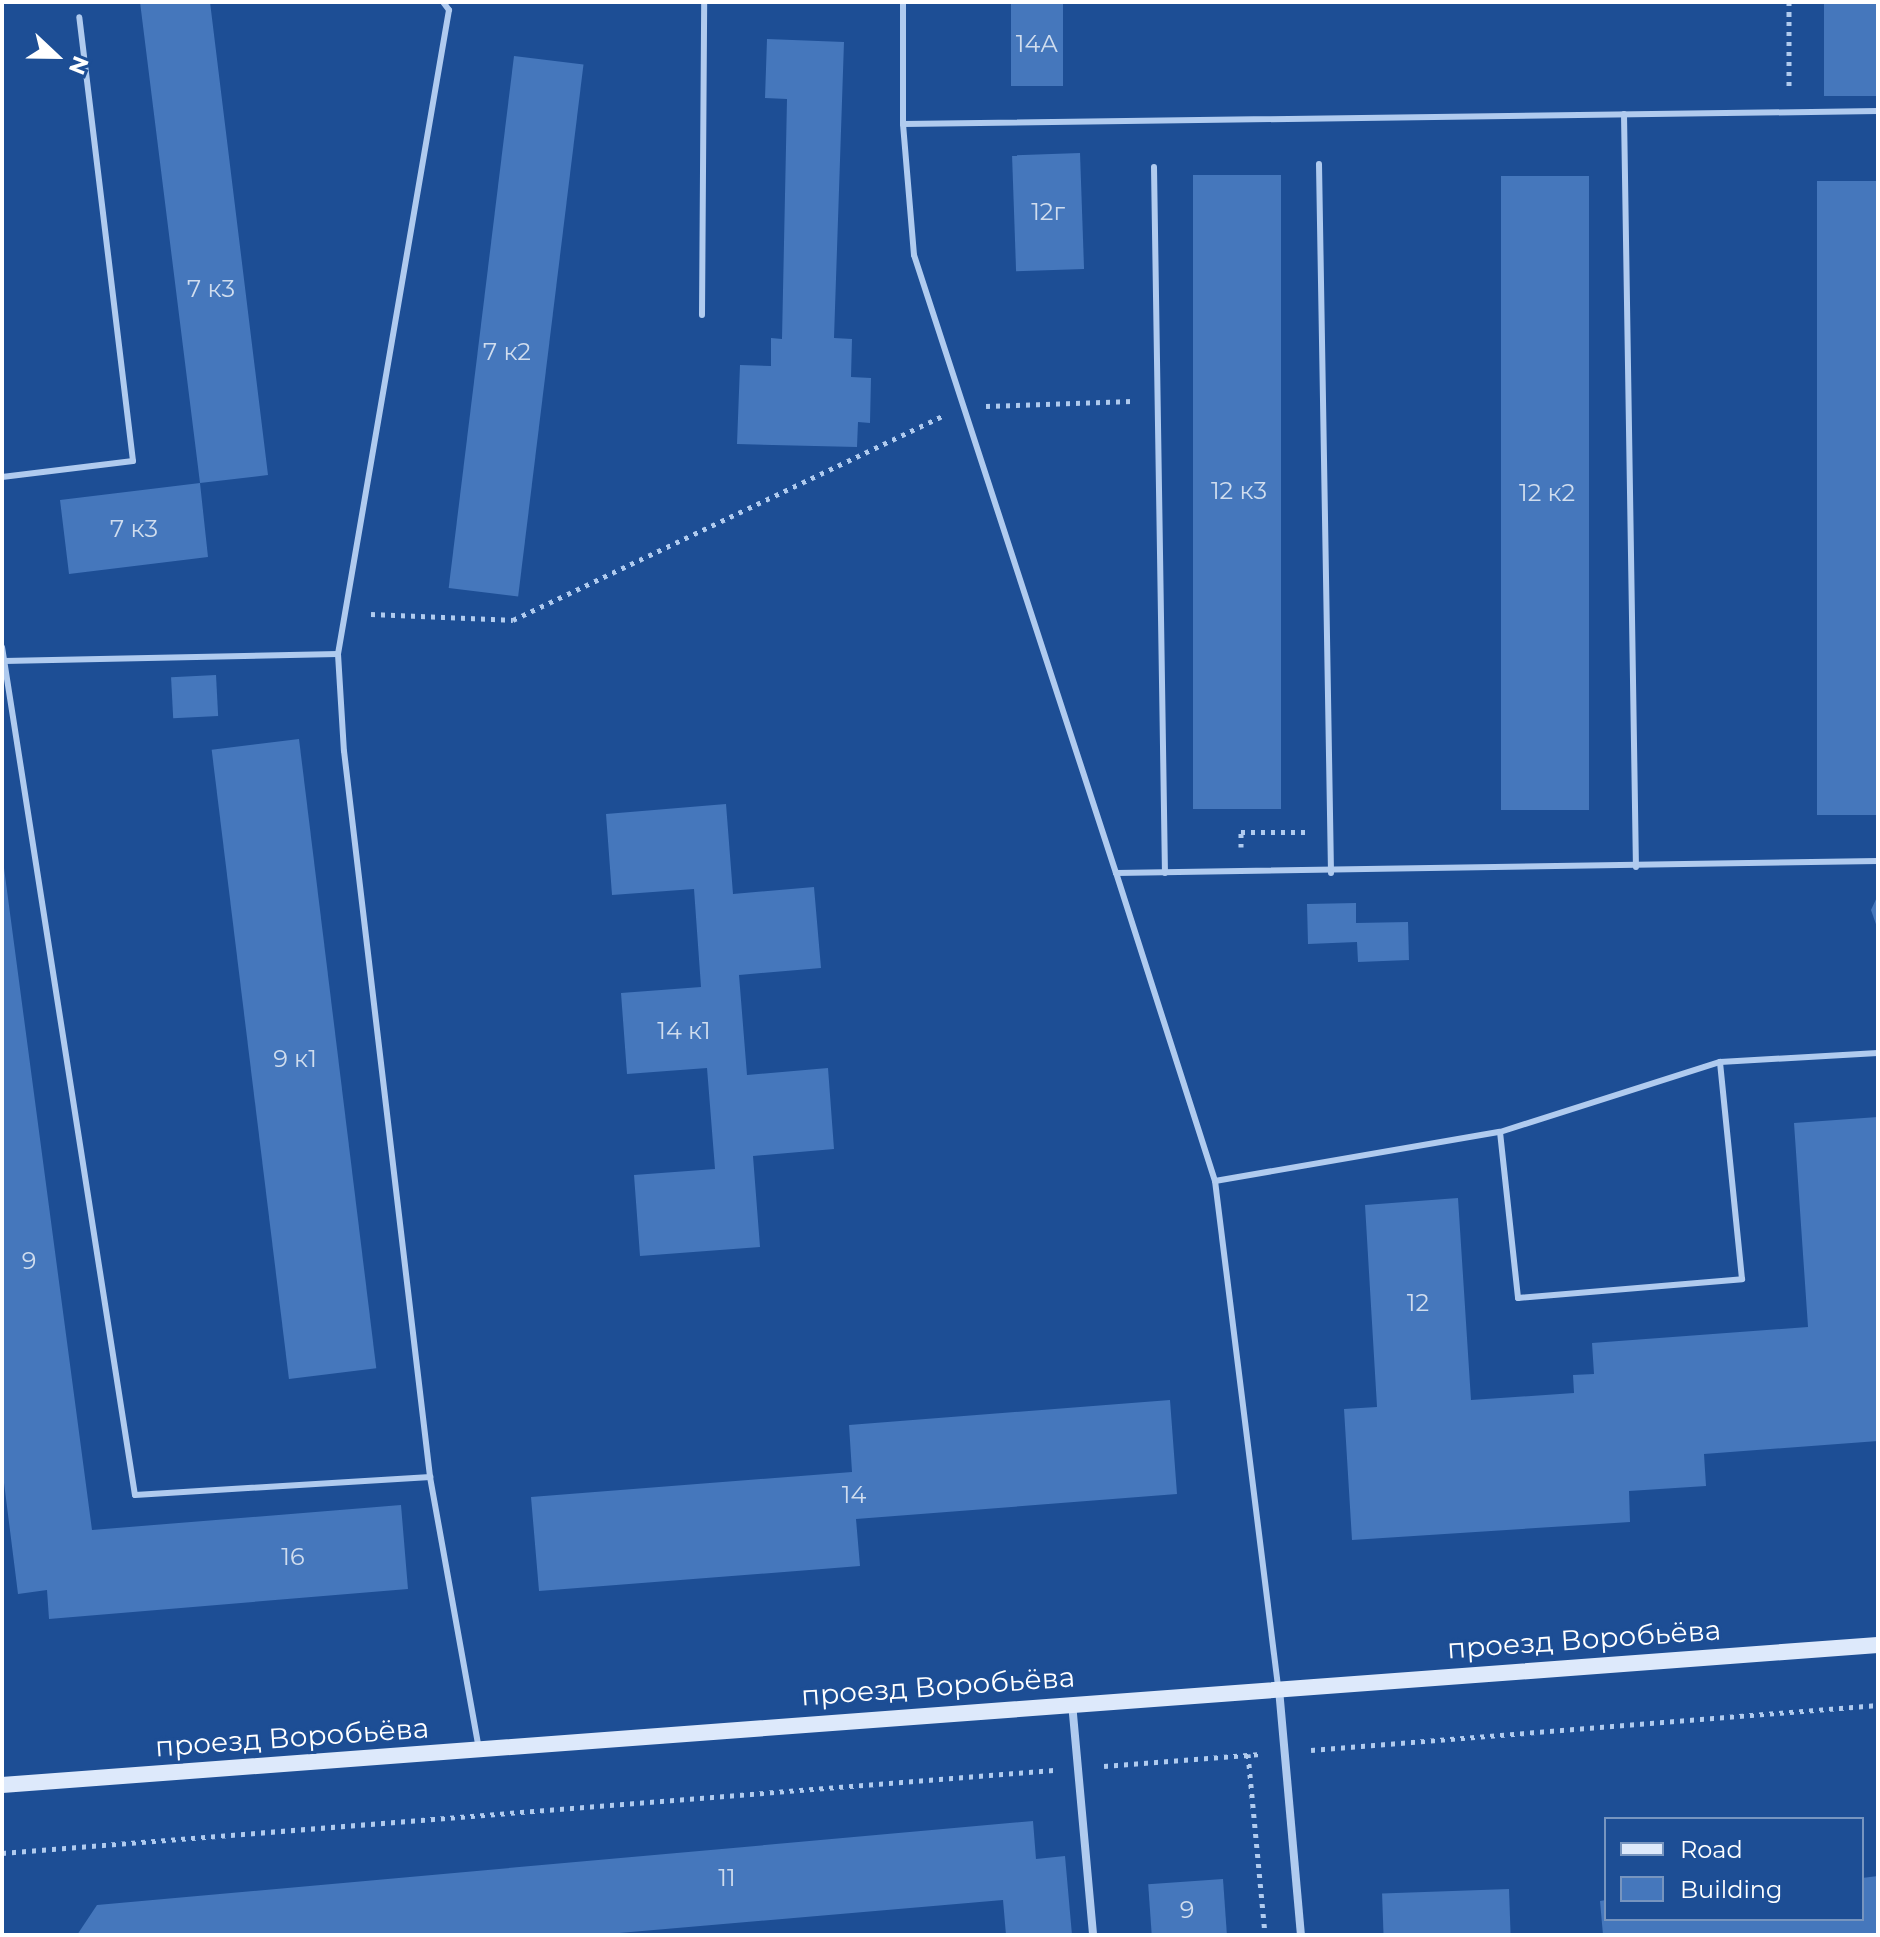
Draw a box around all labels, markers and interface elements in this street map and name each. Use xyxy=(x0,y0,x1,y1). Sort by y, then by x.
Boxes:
north arrow xyxy=(16,16,96,96)
house number: 14А xyxy=(1016,30,1058,58)
text: N xyxy=(63,52,95,78)
house number: 12г xyxy=(1031,198,1065,226)
house number: 7 к3 xyxy=(187,275,235,303)
house number: 7 к2 xyxy=(483,338,531,366)
house number: 12 к3 xyxy=(1211,477,1267,505)
house number: 12 к2 xyxy=(1519,479,1575,507)
house number: 7 к3 xyxy=(110,515,158,543)
house number: 14 к1 xyxy=(657,1017,711,1045)
house number: 9 к1 xyxy=(273,1045,317,1073)
house number: 9 xyxy=(22,1247,36,1275)
house number: 12 xyxy=(1407,1289,1429,1317)
house number: 14 xyxy=(842,1481,866,1509)
house number: 16 xyxy=(281,1543,305,1571)
street label: проезд Воробьёва xyxy=(1446,1613,1722,1665)
street label: проезд Воробьёва xyxy=(800,1660,1076,1712)
street label: проезд Воробьёва xyxy=(154,1711,430,1763)
legend xyxy=(1604,1817,1864,1921)
text: Road xyxy=(1680,1835,1743,1864)
house number: 11 xyxy=(718,1864,736,1892)
text: Building xyxy=(1680,1875,1783,1904)
house number: 9 xyxy=(1180,1896,1194,1924)

